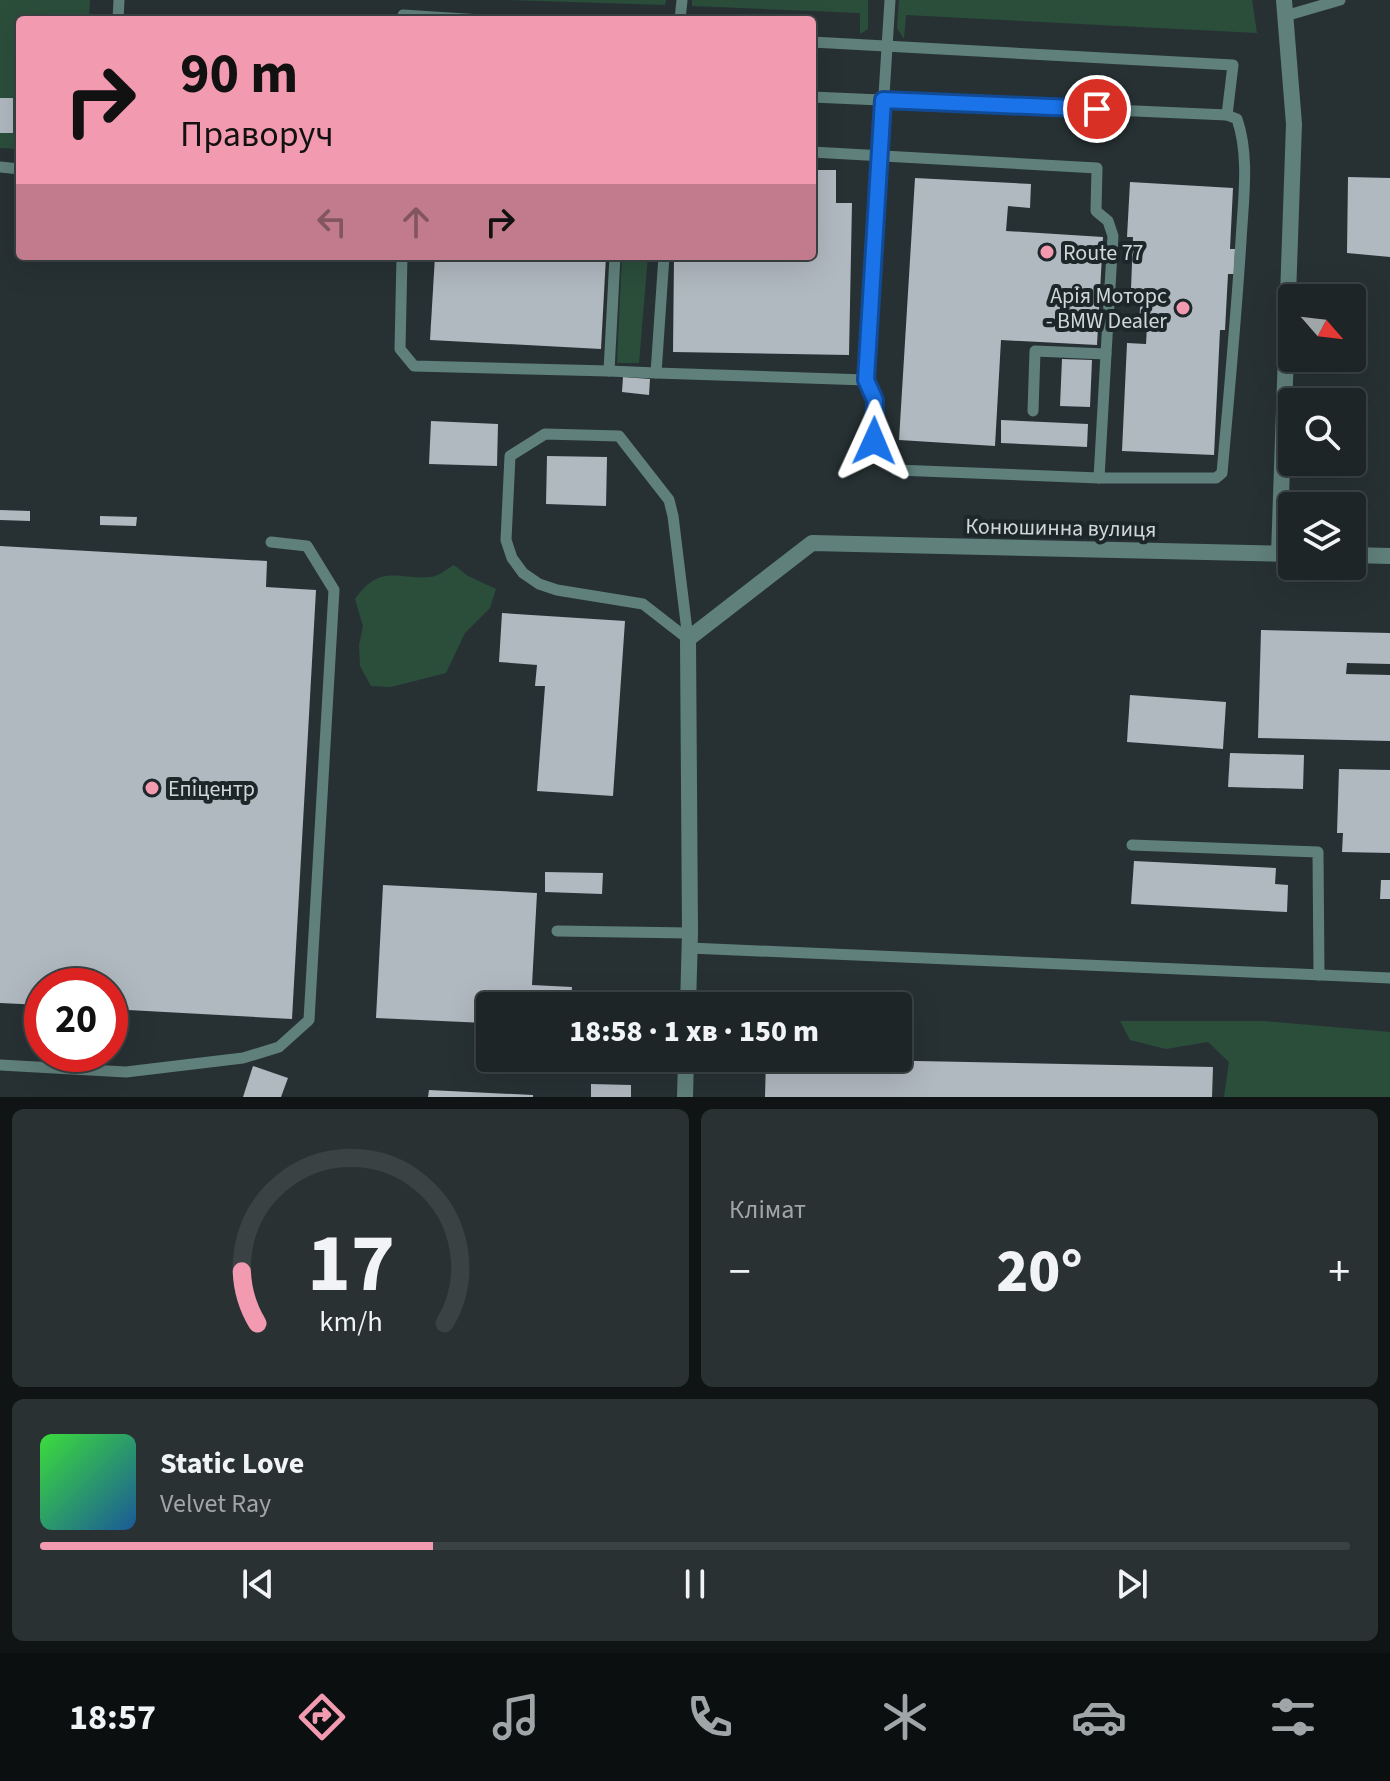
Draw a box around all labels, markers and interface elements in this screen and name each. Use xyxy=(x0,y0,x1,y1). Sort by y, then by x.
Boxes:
text: 90 m xyxy=(180,35,298,114)
icon: right xyxy=(48,48,152,152)
pin xyxy=(1063,75,1131,143)
icon: arrive xyxy=(1075,87,1119,131)
text: Праворуч xyxy=(180,109,334,160)
icon: left xyxy=(310,200,354,244)
icon: ahead xyxy=(394,200,438,244)
icon: right xyxy=(478,200,522,244)
place label: Route 77 xyxy=(1063,237,1144,269)
marker: Route 77 xyxy=(1038,243,1056,261)
place label: Арія Моторс - BMW Dealer xyxy=(1046,280,1167,337)
north arrow xyxy=(1278,284,1366,372)
map controls xyxy=(1278,284,1366,580)
marker: Арія Моторс - BMW Dealer xyxy=(1174,299,1192,317)
button: search xyxy=(1278,388,1366,476)
position arrow xyxy=(832,399,916,483)
button: layers xyxy=(1278,492,1366,580)
street label: Конюшинна вулиця xyxy=(965,510,1157,546)
place label: Епіцентр xyxy=(168,773,255,805)
marker: Епіцентр xyxy=(143,779,161,797)
speed limit sign: 20 xyxy=(24,968,128,1072)
text: 18:58 · 1 хв · 150 m xyxy=(569,1010,819,1053)
text: Клімат xyxy=(729,1191,806,1228)
text: 17 xyxy=(307,1205,394,1323)
text: 20° xyxy=(996,1230,1083,1315)
text: − xyxy=(729,1241,751,1304)
text: + xyxy=(1328,1241,1350,1304)
text: km/h xyxy=(319,1302,382,1342)
text: Static Love xyxy=(160,1442,304,1485)
text: Velvet Ray xyxy=(160,1485,271,1522)
icon: previous xyxy=(236,1562,280,1606)
icon: pause xyxy=(673,1562,717,1606)
icon: next xyxy=(1110,1562,1154,1606)
icon: directions xyxy=(294,1689,350,1745)
icon: music xyxy=(488,1689,544,1745)
icon: phone xyxy=(682,1689,738,1745)
icon: climate xyxy=(877,1689,933,1745)
icon: car xyxy=(1071,1689,1127,1745)
icon: filters xyxy=(1265,1689,1321,1745)
text: 18:57 xyxy=(69,1692,156,1743)

